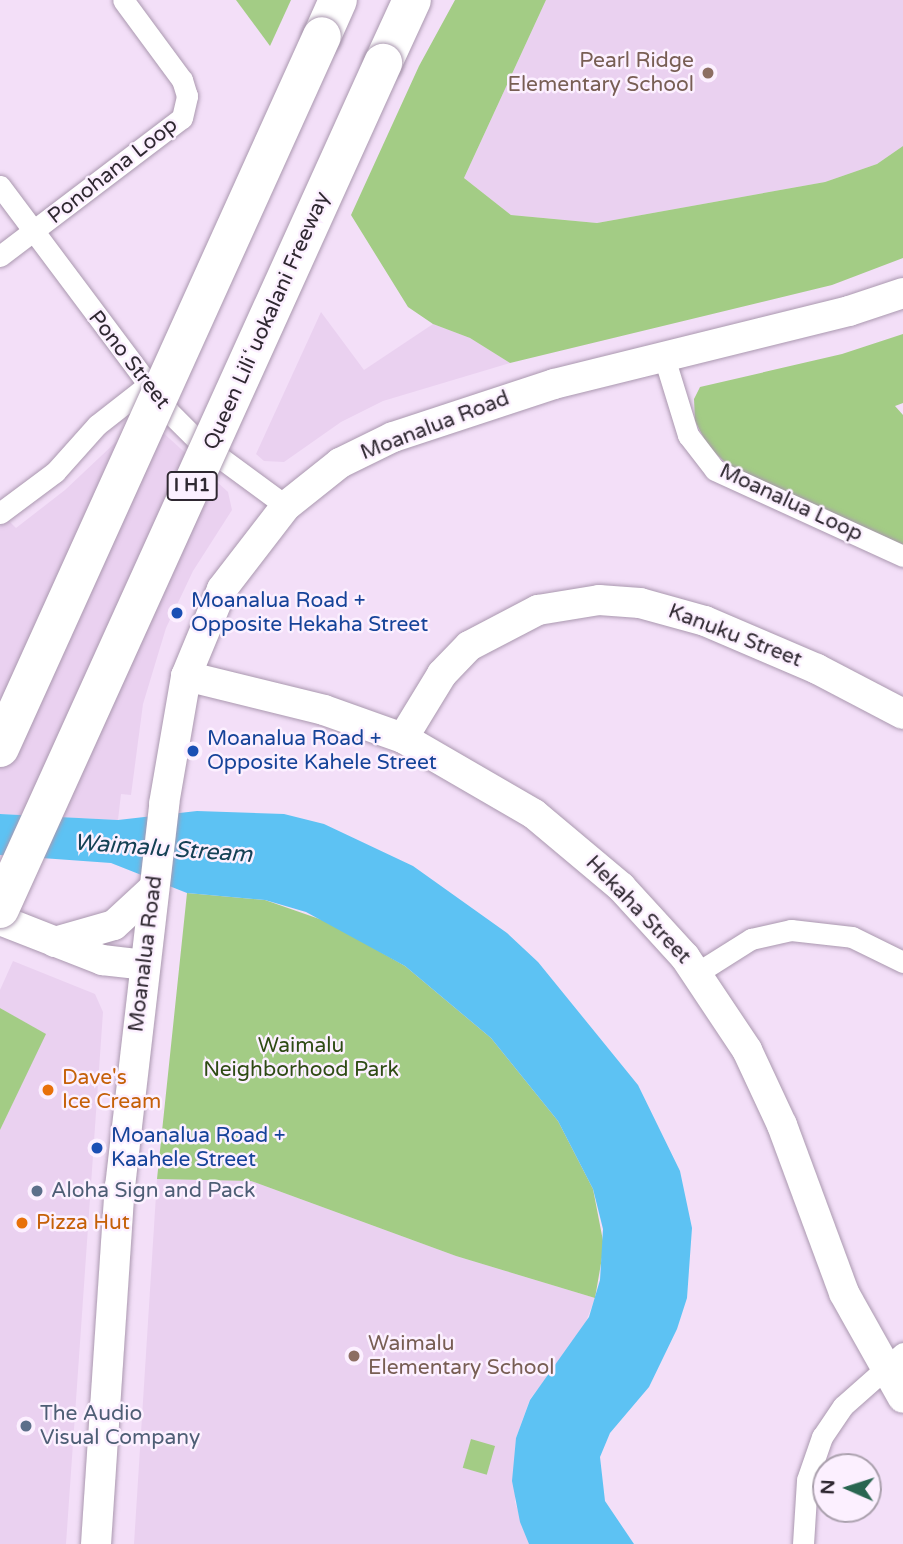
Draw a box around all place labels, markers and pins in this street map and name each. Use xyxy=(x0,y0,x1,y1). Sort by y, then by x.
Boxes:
place label: Pearl Ridge Elementary School xyxy=(507,48,694,98)
marker: Pearl Ridge Elementary School xyxy=(700,65,716,81)
place label: Moanalua Road + Opposite Hekaha Street xyxy=(191,588,428,638)
marker: Moanalua Road + Opposite Hekaha Street xyxy=(169,605,185,621)
place label: Moanalua Road + Opposite Kahele Street xyxy=(207,726,437,776)
marker: Moanalua Road + Opposite Kahele Street xyxy=(185,743,201,759)
place label: Dave's Ice Cream xyxy=(62,1065,161,1115)
marker: Dave's Ice Cream xyxy=(40,1082,56,1098)
place label: Moanalua Road + Kaahele Street xyxy=(111,1123,285,1173)
marker: Moanalua Road + Kaahele Street xyxy=(89,1140,105,1156)
place label: Aloha Sign and Pack xyxy=(51,1178,255,1204)
marker: Aloha Sign and Pack xyxy=(29,1183,45,1199)
place label: Pizza Hut xyxy=(36,1210,130,1236)
marker: Pizza Hut xyxy=(14,1215,30,1231)
place label: Waimalu Elementary School xyxy=(368,1331,555,1381)
marker: Waimalu Elementary School xyxy=(346,1348,362,1364)
place label: The Audio Visual Company xyxy=(40,1401,200,1451)
marker: The Audio Visual Company xyxy=(18,1418,34,1434)

